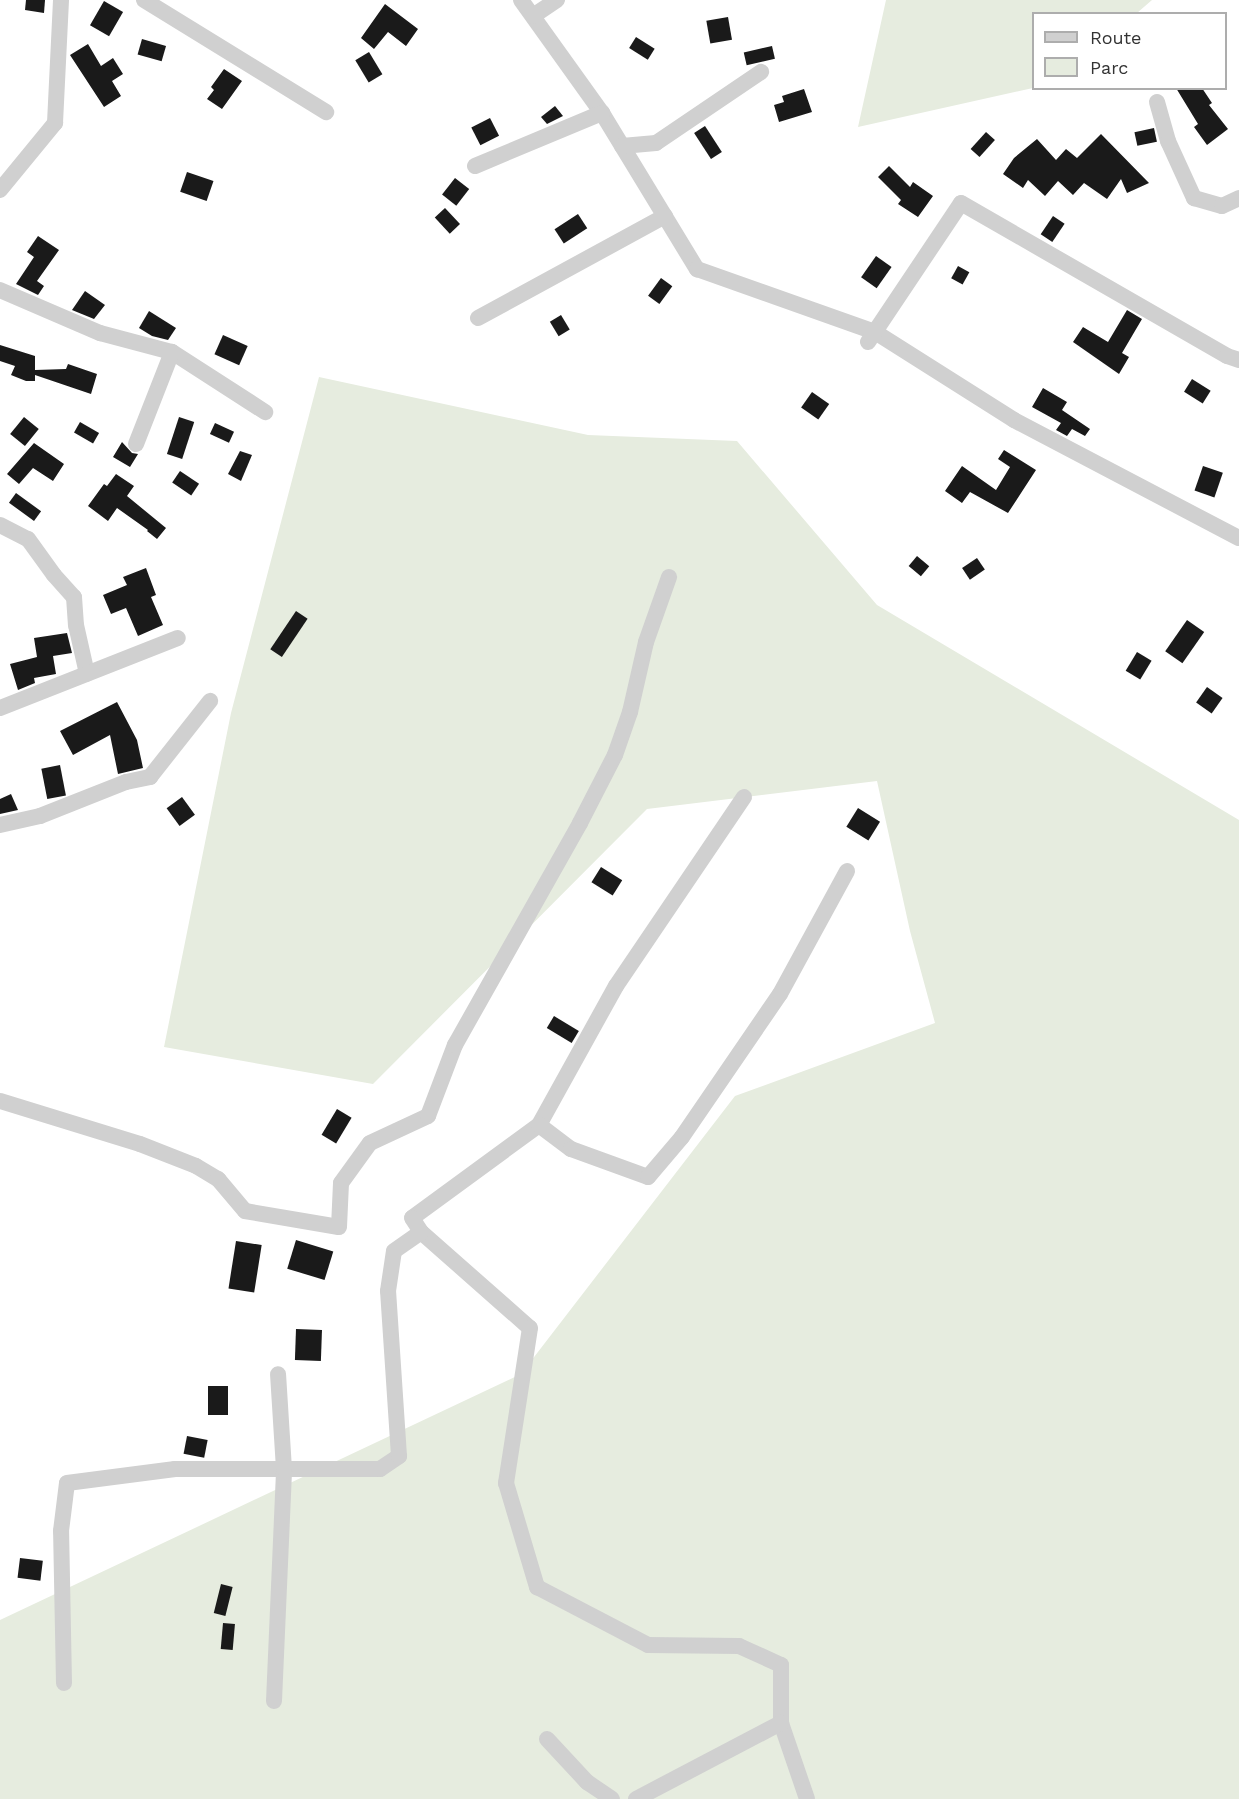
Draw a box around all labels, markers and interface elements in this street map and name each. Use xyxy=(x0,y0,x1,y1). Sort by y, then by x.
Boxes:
legend xyxy=(1032,12,1227,90)
text: Route xyxy=(1090,27,1142,48)
text: Parc xyxy=(1090,57,1128,78)

